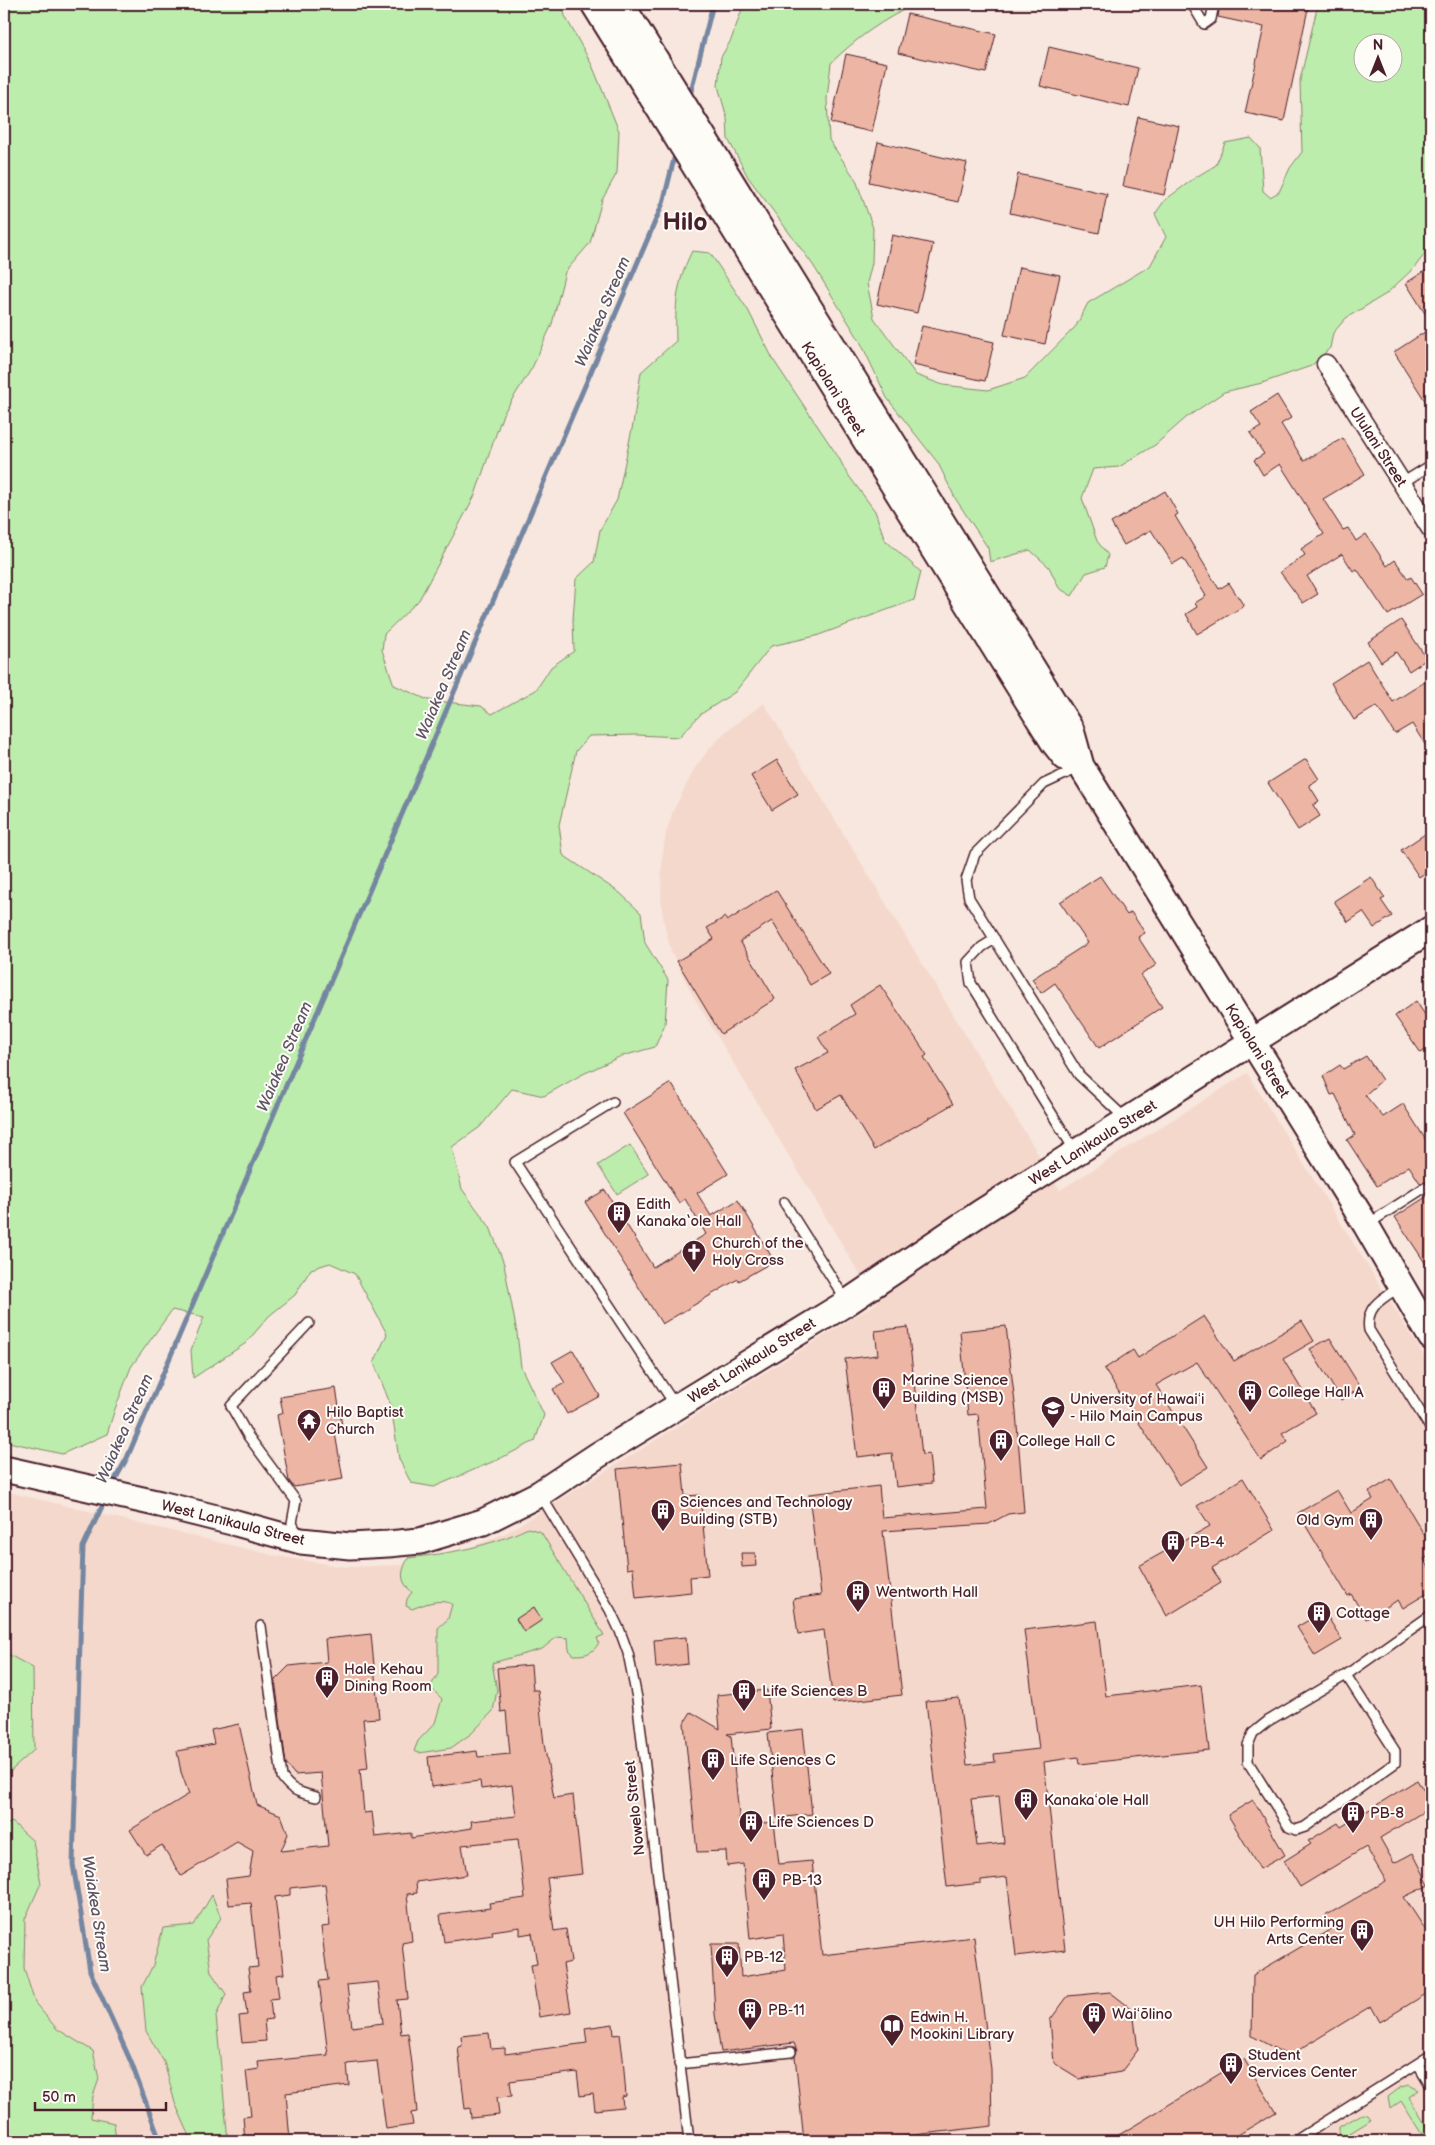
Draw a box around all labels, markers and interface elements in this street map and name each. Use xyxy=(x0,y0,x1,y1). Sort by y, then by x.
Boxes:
north arrow xyxy=(1352,32,1402,82)
text: N xyxy=(1373,37,1383,54)
district label: Hilo xyxy=(662,207,708,238)
water label: Waiakea Stream xyxy=(571,254,635,370)
street label: Kapiolani Street xyxy=(796,338,870,440)
street label: Ululani Street xyxy=(1345,404,1411,491)
water label: Waiakea Stream xyxy=(412,627,476,743)
water label: Waiakea Stream xyxy=(253,999,317,1115)
street label: Kapiolani Street xyxy=(1220,1000,1294,1102)
street label: West Lanikaula Street xyxy=(1026,1096,1161,1190)
place label: Edith Kanaka‘ole Hall xyxy=(636,1195,741,1231)
building icon: Edith Kanaka‘ole Hall xyxy=(606,1200,632,1234)
place label: Church of the Holy Cross xyxy=(712,1234,804,1270)
church icon: Church of the Holy Cross xyxy=(681,1239,707,1273)
street label: West Lanikaula Street xyxy=(685,1314,820,1408)
water label: Waiakea Stream xyxy=(92,1371,158,1487)
place label: Marine Science Building (MSB) xyxy=(902,1371,1008,1407)
building icon: Marine Science Building (MSB) xyxy=(871,1376,897,1410)
building icon: College Hall A xyxy=(1237,1379,1263,1413)
place label: College Hall A xyxy=(1268,1383,1364,1402)
place label: University of Hawaiʻi - Hilo Main Campus xyxy=(1070,1390,1205,1426)
school or university icon: University of Hawaiʻi - Hilo Main Campus xyxy=(1040,1395,1066,1429)
place label: Hilo Baptist Church xyxy=(326,1403,404,1439)
temple icon: Hilo Baptist Church xyxy=(296,1408,322,1442)
building icon: College Hall C xyxy=(988,1428,1014,1462)
place label: College Hall C xyxy=(1018,1432,1115,1451)
place label: Sciences and Technology Building (STB) xyxy=(680,1493,852,1529)
street label: West Lanikaula Street xyxy=(159,1496,307,1550)
building icon: Sciences and Technology Building (STB) xyxy=(650,1498,676,1532)
building icon: Old Gym xyxy=(1358,1507,1384,1541)
place label: Old Gym xyxy=(1296,1511,1354,1530)
building icon: PB-4 xyxy=(1160,1529,1186,1563)
place label: PB-4 xyxy=(1190,1533,1224,1552)
building icon: Wentworth Hall xyxy=(845,1579,871,1613)
place label: Wentworth Hall xyxy=(876,1583,978,1602)
building icon: Cottage xyxy=(1306,1600,1332,1634)
place label: Cottage xyxy=(1336,1604,1390,1623)
place label: Hale Kehau Dining Room xyxy=(344,1660,432,1696)
building icon: Hale Kehau Dining Room xyxy=(314,1665,340,1699)
building icon: Life Sciences B xyxy=(731,1678,757,1712)
place label: Life Sciences B xyxy=(762,1682,867,1701)
building icon: Life Sciences C xyxy=(700,1747,726,1781)
place label: Life Sciences C xyxy=(730,1751,836,1770)
street label: Nowelo Street xyxy=(621,1759,649,1856)
building icon: Kanakaʻole Hall xyxy=(1013,1787,1039,1821)
place label: Kanakaʻole Hall xyxy=(1044,1791,1149,1810)
building icon: PB-8 xyxy=(1340,1800,1366,1834)
place label: PB-8 xyxy=(1370,1804,1404,1823)
building icon: Life Sciences D xyxy=(738,1809,764,1843)
place label: Life Sciences D xyxy=(768,1813,874,1832)
water label: Waiakea Stream xyxy=(77,1854,115,1974)
building icon: PB-13 xyxy=(751,1867,777,1901)
place label: PB-13 xyxy=(782,1871,822,1890)
place label: UH Hilo Performing Arts Center xyxy=(1214,1913,1345,1949)
building icon: UH Hilo Performing Arts Center xyxy=(1349,1918,1375,1952)
building icon: PB-12 xyxy=(714,1944,740,1978)
place label: PB-12 xyxy=(744,1948,784,1967)
building icon: PB-11 xyxy=(737,1997,763,2031)
place label: PB-11 xyxy=(768,2001,805,2020)
building icon: Waiʻōlino xyxy=(1081,2001,1107,2035)
place label: Waiʻōlino xyxy=(1112,2005,1173,2024)
place label: Edwin H. Mookini Library xyxy=(910,2008,1014,2044)
library icon: Edwin H. Mookini Library xyxy=(879,2013,905,2047)
place label: Student Services Center xyxy=(1248,2046,1358,2082)
building icon: Student Services Center xyxy=(1218,2051,1244,2085)
scale bar xyxy=(35,2080,166,2112)
text: 50 m xyxy=(42,2088,76,2107)

